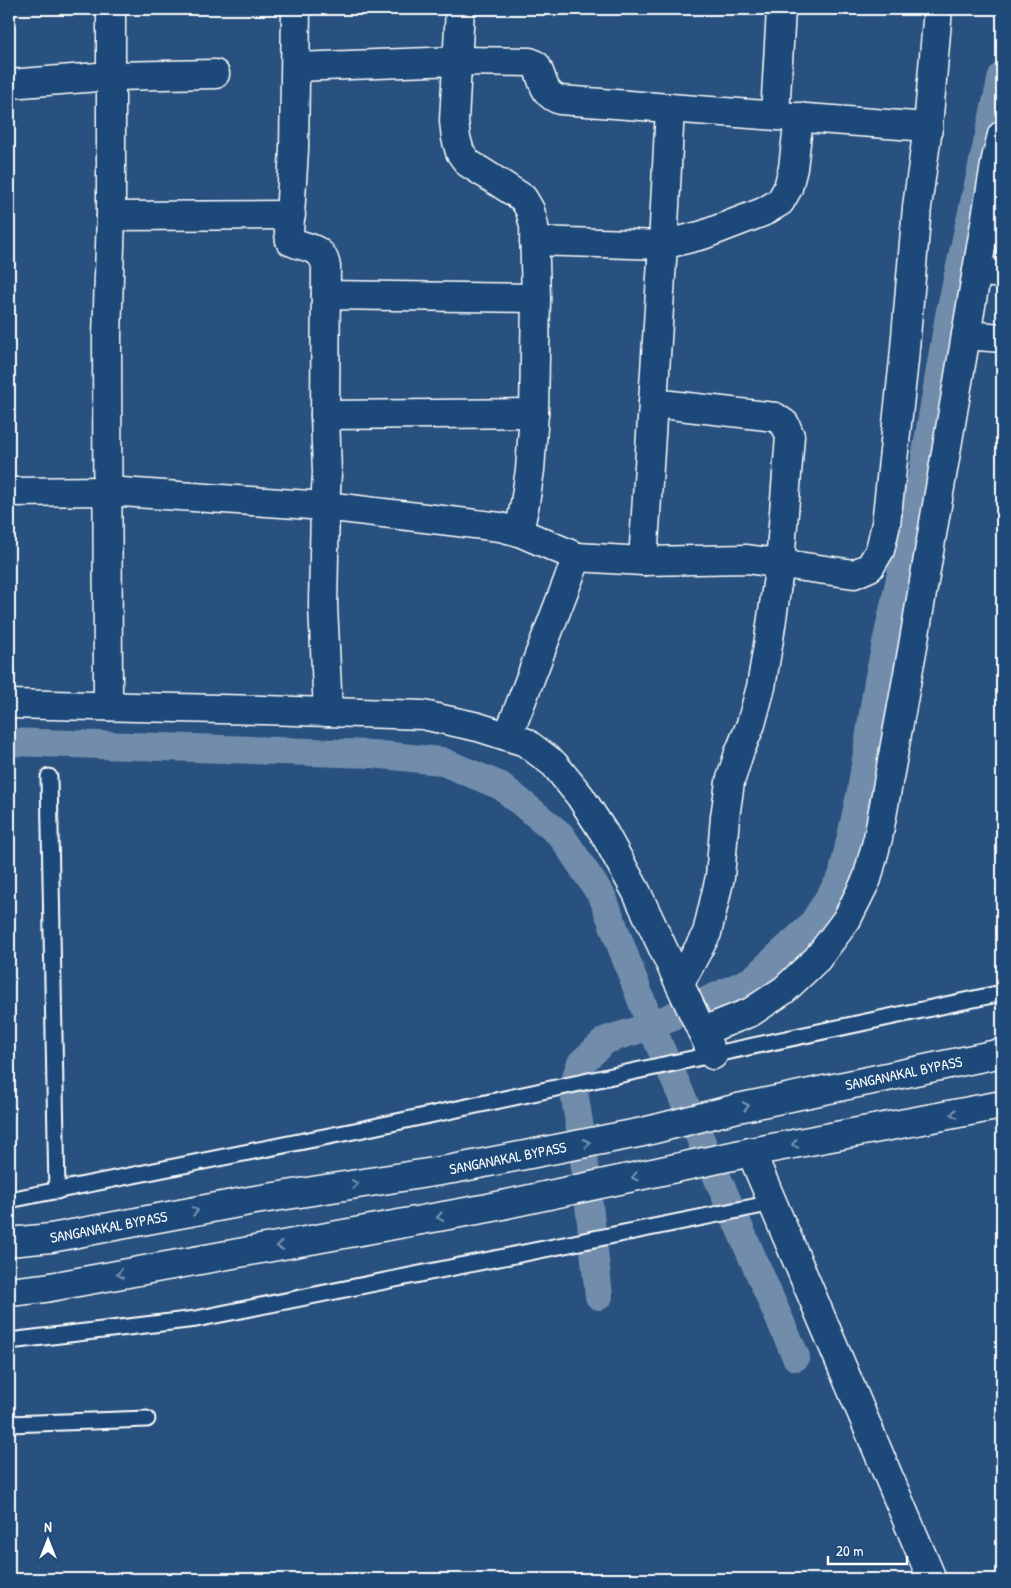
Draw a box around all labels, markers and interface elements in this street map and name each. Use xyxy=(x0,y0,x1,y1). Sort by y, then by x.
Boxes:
street label: SANGANAKAL BYPASS xyxy=(843,1051,964,1095)
one-way arrow xyxy=(741,1102,750,1112)
one-way arrow xyxy=(950,1109,959,1119)
street label: SANGANAKAL BYPASS xyxy=(448,1136,568,1179)
one-way arrow xyxy=(583,1138,592,1148)
one-way arrow xyxy=(790,1138,799,1149)
one-way arrow xyxy=(631,1171,640,1182)
one-way arrow xyxy=(351,1180,359,1190)
street label: SANGANAKAL BYPASS xyxy=(48,1205,169,1248)
one-way arrow xyxy=(190,1207,199,1217)
one-way arrow xyxy=(436,1212,445,1222)
one-way arrow xyxy=(276,1240,285,1250)
one-way arrow xyxy=(116,1269,125,1279)
north arrow xyxy=(22,1516,72,1566)
text: N xyxy=(44,1517,52,1536)
scale bar xyxy=(828,1533,907,1565)
text: 20 m xyxy=(836,1540,863,1561)

